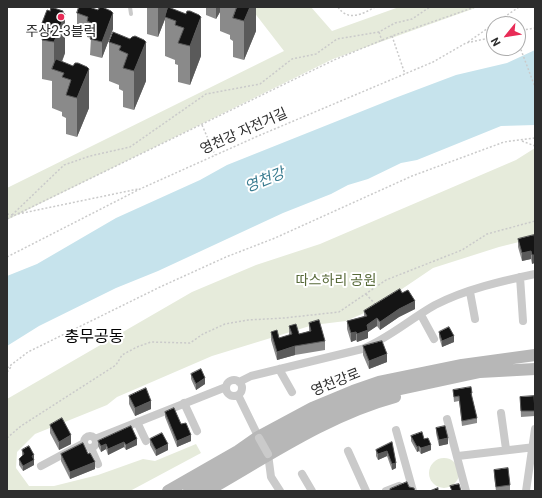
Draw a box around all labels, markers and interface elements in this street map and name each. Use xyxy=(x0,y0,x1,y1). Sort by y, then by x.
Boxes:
marker: 주상2-3블럭 xyxy=(56,12,66,22)
north arrow xyxy=(486,16,526,56)
place label: 주상2-3블럭 xyxy=(25,24,97,40)
text: N xyxy=(488,35,504,48)
street label: 영천강 자전거길 xyxy=(198,105,290,159)
water label: 영천강 xyxy=(242,165,288,197)
park label: 따스하리 공원 xyxy=(296,273,376,289)
district label: 충무공동 xyxy=(65,328,123,348)
street label: 영천강로 xyxy=(309,366,363,400)

